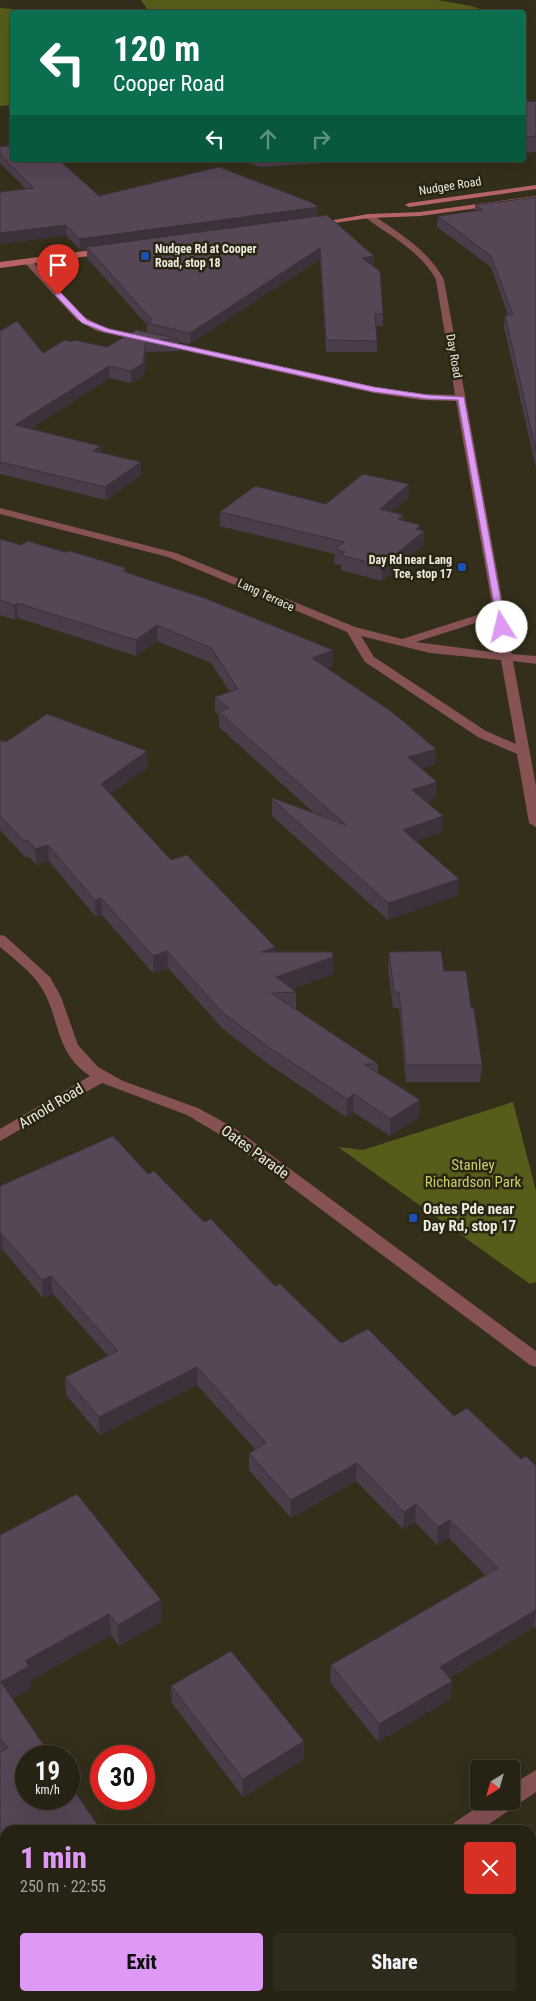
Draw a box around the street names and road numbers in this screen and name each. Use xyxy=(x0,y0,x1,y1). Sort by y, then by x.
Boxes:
street label: Nudgee Road xyxy=(418,174,482,198)
street label: Day Road xyxy=(443,333,465,379)
street label: Lang Terrace xyxy=(235,576,297,614)
street label: Arnold Road xyxy=(15,1080,87,1132)
street label: Oates Parade xyxy=(218,1121,292,1183)

